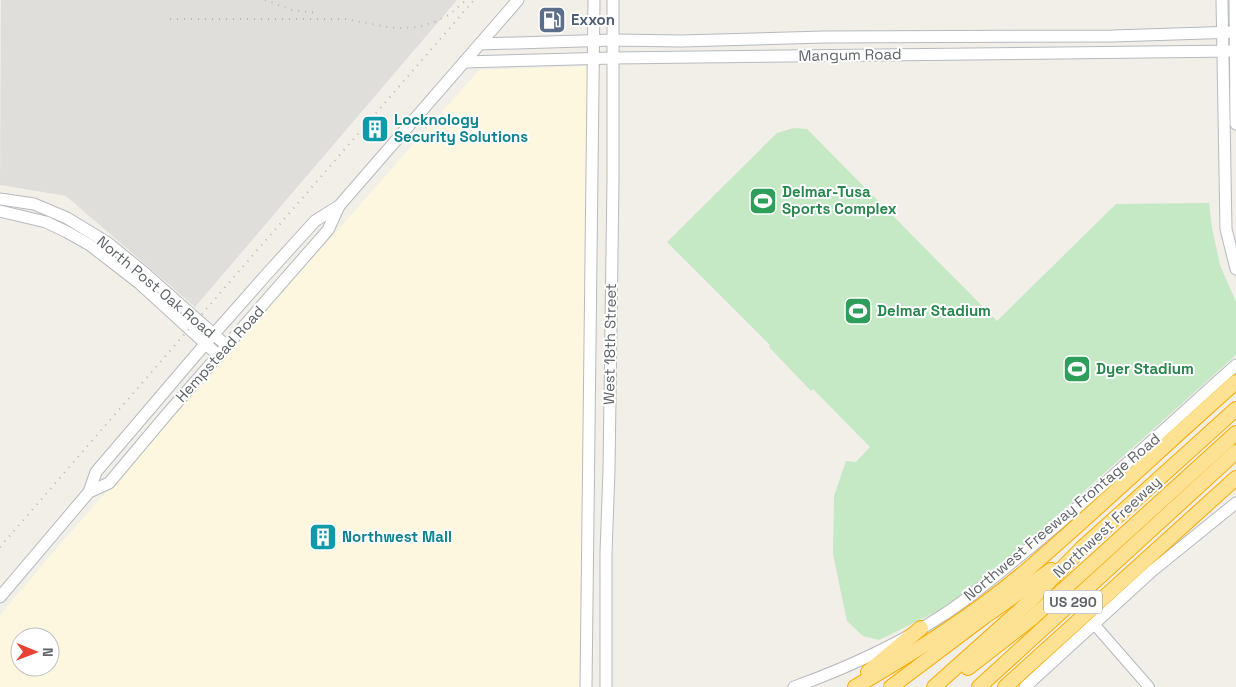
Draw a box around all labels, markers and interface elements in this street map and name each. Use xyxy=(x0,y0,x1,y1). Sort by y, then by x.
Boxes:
fuel station icon: Exxon xyxy=(537,5,567,35)
place label: Exxon xyxy=(571,10,615,29)
street label: Mangum Road xyxy=(798,44,902,65)
place label: Locknology Security Solutions xyxy=(394,110,528,146)
building icon: Locknology Security Solutions xyxy=(360,114,390,144)
place label: Delmar-Tusa Sports Complex xyxy=(782,182,897,218)
sports icon: Delmar-Tusa Sports Complex xyxy=(748,186,778,216)
street label: North Post Oak Road xyxy=(93,232,219,342)
street label: West 18th Street xyxy=(599,283,620,405)
sports icon: Delmar Stadium xyxy=(843,296,873,326)
place label: Delmar Stadium xyxy=(877,301,991,320)
street label: Hempstead Road xyxy=(171,302,268,406)
sports icon: Dyer Stadium xyxy=(1062,354,1092,384)
place label: Dyer Stadium xyxy=(1096,359,1194,378)
street label: Northwest Freeway Frontage Road xyxy=(960,430,1164,604)
street label: Northwest Freeway xyxy=(1049,472,1165,582)
building icon: Northwest Mall xyxy=(308,522,338,552)
place label: Northwest Mall xyxy=(342,527,452,546)
road number: US 290 xyxy=(1044,590,1102,614)
north arrow xyxy=(10,627,60,677)
text: N xyxy=(39,647,57,657)

